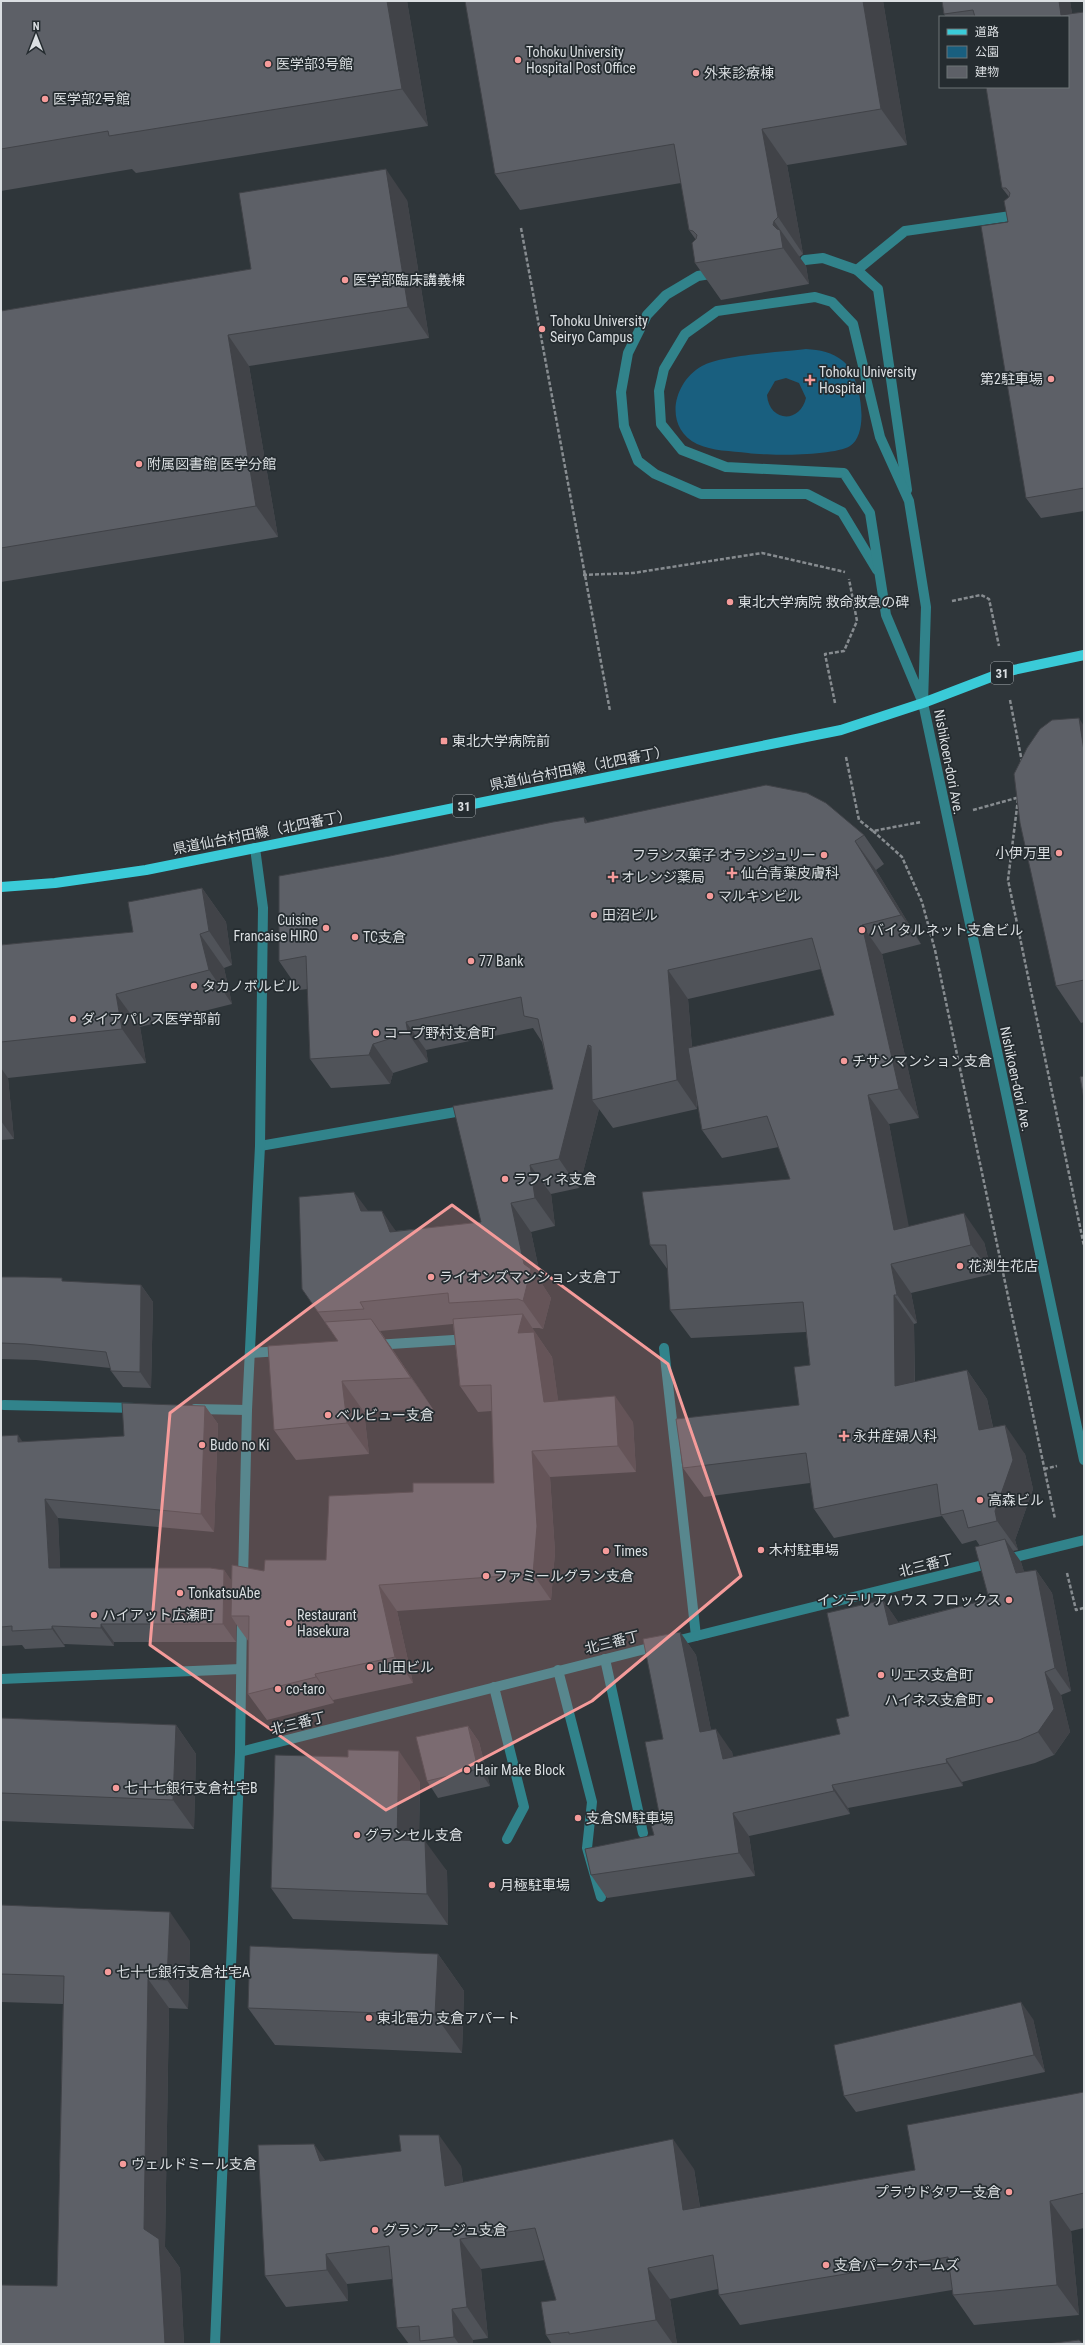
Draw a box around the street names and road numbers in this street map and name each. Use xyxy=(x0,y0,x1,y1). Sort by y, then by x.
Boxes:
road number: 31 xyxy=(991,662,1013,684)
street label: Nishikoen-dori Ave. xyxy=(931,708,967,816)
street label: 県道仙台村田線（北四番丁） xyxy=(488,743,670,793)
road number: 31 xyxy=(453,795,475,817)
street label: 県道仙台村田線（北四番丁） xyxy=(171,807,353,857)
street label: Nishikoen-dori Ave. xyxy=(997,1025,1035,1133)
street label: 北三番丁 xyxy=(897,1550,955,1580)
street label: 北三番丁 xyxy=(583,1627,641,1657)
street label: 北三番丁 xyxy=(269,1708,327,1738)

